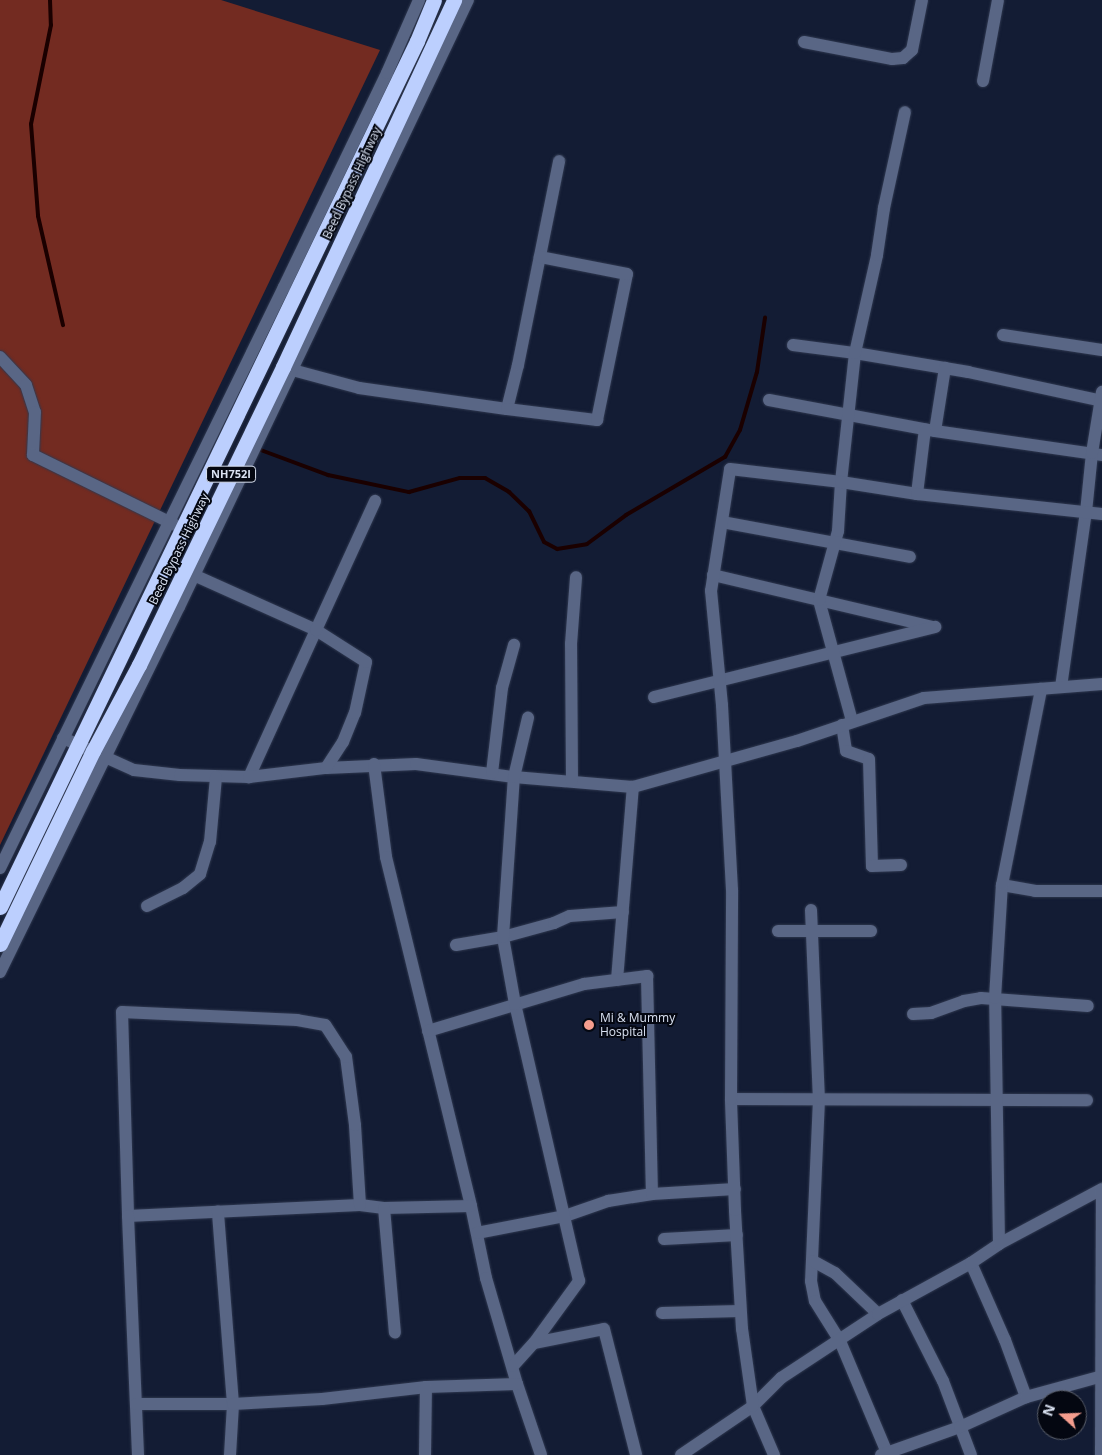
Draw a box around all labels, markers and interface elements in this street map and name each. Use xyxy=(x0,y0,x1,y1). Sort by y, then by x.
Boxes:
street label: Beed Bypass Highway xyxy=(320,125,384,241)
road number: NH752I xyxy=(206,466,256,482)
street label: Beed Bypass Highway xyxy=(146,491,212,607)
place label: Mi & Mummy Hospital xyxy=(600,1011,675,1039)
marker: Mi & Mummy Hospital xyxy=(582,1018,596,1032)
north arrow xyxy=(1037,1390,1087,1440)
text: N xyxy=(1037,1401,1059,1419)

